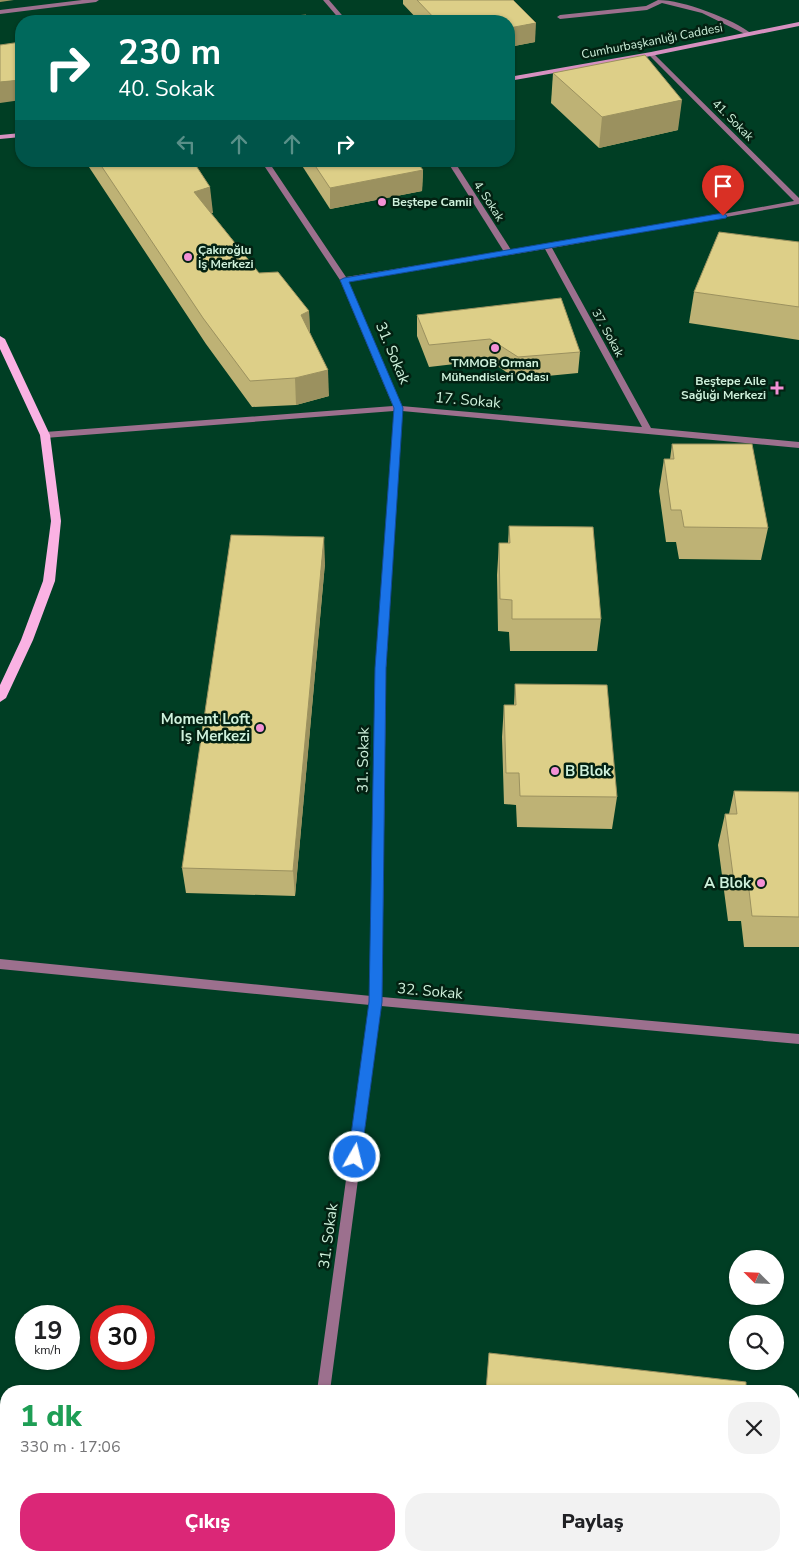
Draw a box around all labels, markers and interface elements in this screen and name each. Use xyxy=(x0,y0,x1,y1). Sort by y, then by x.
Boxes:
street label: Cumhurbaşkanlığı Caddesi xyxy=(580,19,724,63)
text: 230 m xyxy=(118,29,221,76)
icon: right xyxy=(35,35,100,100)
text: 40. Sokak xyxy=(118,74,214,104)
street label: 41. Sokak xyxy=(709,96,758,145)
icon: left xyxy=(172,130,200,158)
icon: ahead xyxy=(225,130,253,158)
icon: ahead xyxy=(278,130,306,158)
icon: right xyxy=(331,130,359,158)
pin xyxy=(702,165,744,216)
icon: arrive xyxy=(709,172,737,200)
street label: 4. Sokak xyxy=(470,178,509,225)
place label: Beştepe Camii xyxy=(392,194,472,210)
marker: Beştepe Camii xyxy=(376,196,388,208)
place label: Çakıroğlu İş Merkezi xyxy=(198,242,254,272)
marker: Çakıroğlu İş Merkezi xyxy=(182,251,194,263)
street label: 37. Sokak xyxy=(588,306,628,361)
street label: 31. Sokak xyxy=(371,319,415,388)
marker: TMMOB Orman Mühendisleri Odası xyxy=(489,342,501,354)
place label: TMMOB Orman Mühendisleri Odası xyxy=(441,355,549,385)
place label: Beştepe Aile Sağlığı Merkezi xyxy=(681,373,766,403)
marker: Beştepe Aile Sağlığı Merkezi xyxy=(770,381,784,395)
street label: 17. Sokak xyxy=(434,387,502,413)
place label: Moment Loft İş Merkezi xyxy=(161,709,250,746)
marker: Moment Loft İş Merkezi xyxy=(254,722,266,734)
street label: 31. Sokak xyxy=(352,726,374,793)
place label: B Blok xyxy=(565,761,612,781)
marker: B Blok xyxy=(549,765,561,777)
place label: A Blok xyxy=(704,873,752,893)
marker: A Blok xyxy=(755,877,767,889)
street label: 32. Sokak xyxy=(396,978,464,1004)
position arrow xyxy=(328,1130,380,1182)
street label: 31. Sokak xyxy=(314,1202,343,1270)
north arrow xyxy=(729,1250,784,1305)
map controls xyxy=(729,1250,784,1370)
speed limit sign: 30 xyxy=(90,1305,155,1370)
text: 19 xyxy=(32,1314,63,1348)
button: search xyxy=(729,1315,784,1370)
text: km/h xyxy=(34,1342,61,1358)
text: 1 dk xyxy=(20,1396,81,1437)
button: close xyxy=(728,1402,780,1454)
text: 330 m · 17:06 xyxy=(20,1436,121,1458)
button: Çıkış xyxy=(20,1493,395,1551)
button: Paylaş xyxy=(405,1493,780,1551)

